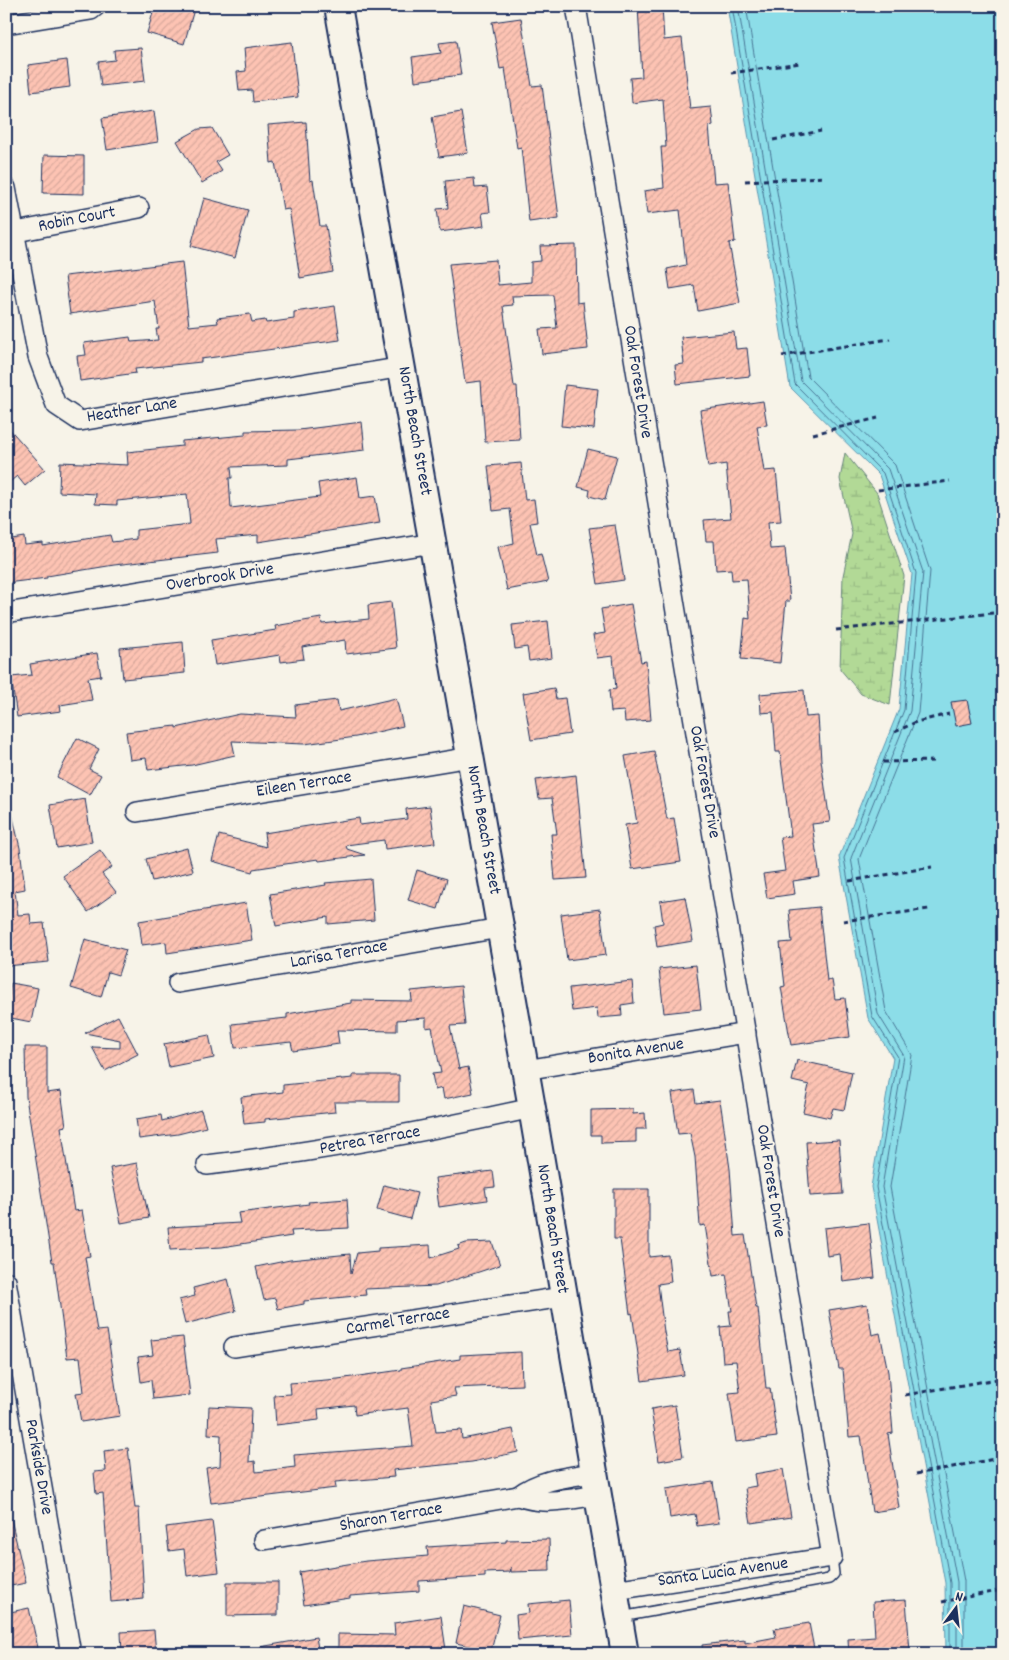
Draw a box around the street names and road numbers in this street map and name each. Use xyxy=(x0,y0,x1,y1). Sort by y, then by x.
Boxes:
street label: Robin Court xyxy=(36,200,118,240)
street label: Oak Forest Drive xyxy=(616,324,658,440)
street label: North Beach Street xyxy=(390,364,438,498)
street label: Heather Lane xyxy=(85,392,179,430)
street label: Overbrook Drive xyxy=(164,557,276,599)
street label: Oak Forest Drive xyxy=(682,724,726,840)
street label: North Beach Street xyxy=(459,763,507,897)
street label: Eileen Terrace xyxy=(255,765,353,805)
street label: Larisa Terrace xyxy=(289,934,389,976)
street label: Bonita Avenue xyxy=(586,1032,686,1072)
street label: Petrea Terrace xyxy=(318,1120,422,1162)
street label: Oak Forest Drive xyxy=(749,1123,791,1239)
street label: North Beach Street xyxy=(529,1162,575,1296)
street label: Carmel Terrace xyxy=(344,1301,452,1343)
street label: Parkside Drive xyxy=(17,1417,59,1517)
street label: Sharon Terrace xyxy=(338,1497,444,1539)
street label: Santa Lucia Avenue xyxy=(656,1551,790,1595)

